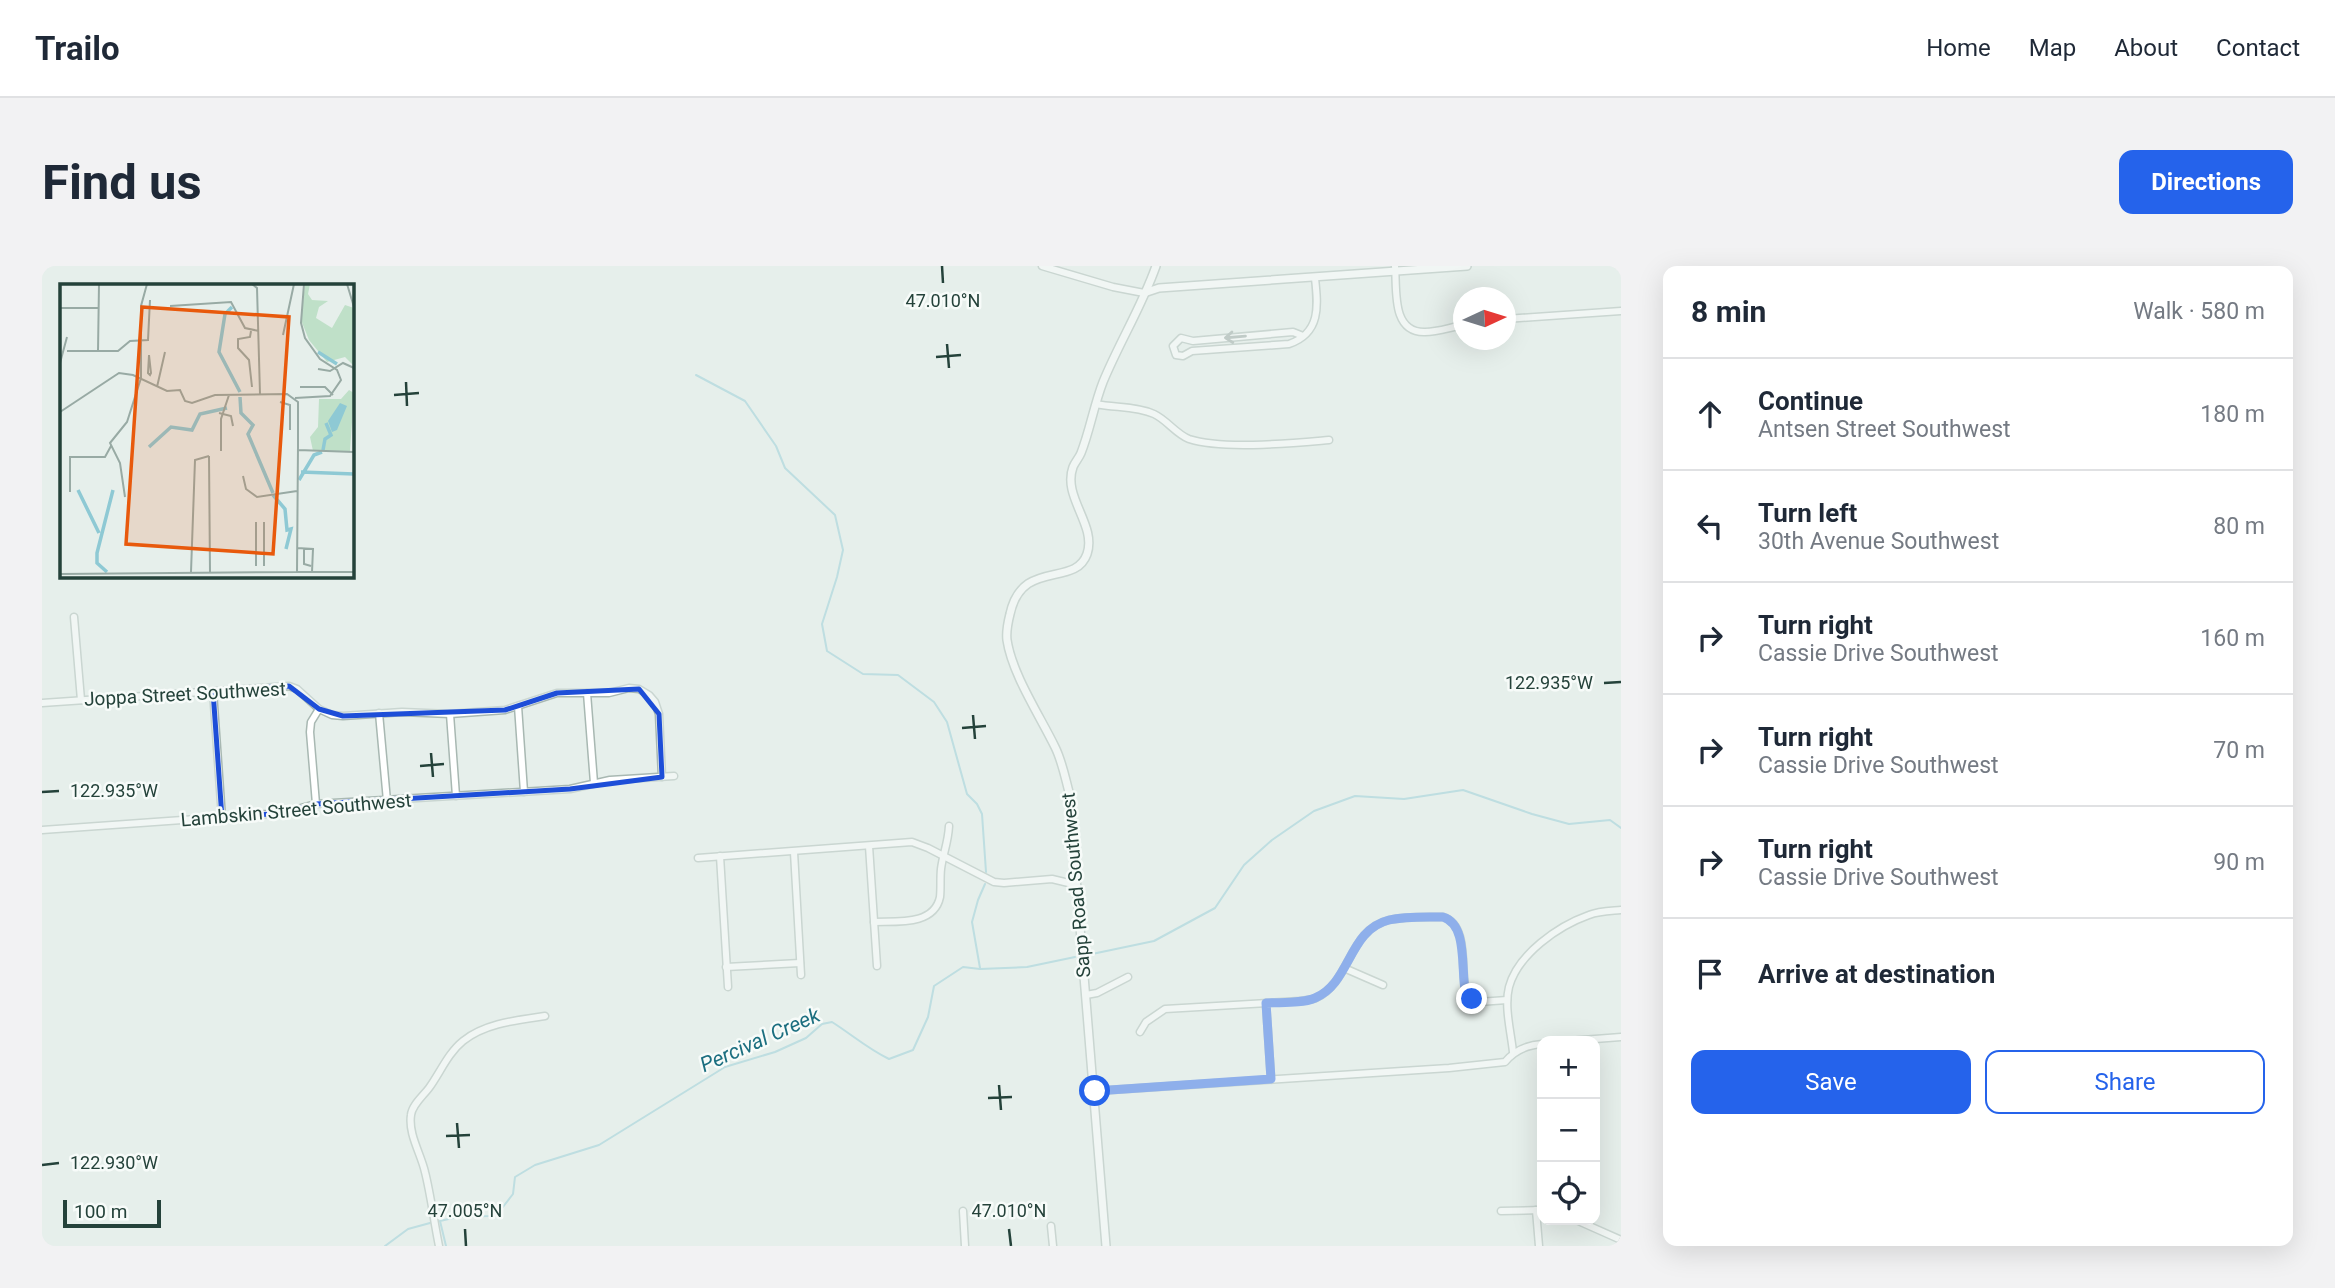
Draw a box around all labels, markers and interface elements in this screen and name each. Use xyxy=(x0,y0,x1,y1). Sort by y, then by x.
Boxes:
text: Trailo xyxy=(35,29,120,68)
text: Home xyxy=(1926,34,1991,62)
text: Map xyxy=(2029,34,2076,62)
text: About xyxy=(2114,34,2178,62)
text: Contact xyxy=(2216,34,2300,62)
button: Directions xyxy=(2119,150,2293,214)
text: Find us xyxy=(42,154,202,211)
inset map xyxy=(60,284,354,578)
north arrow xyxy=(1453,287,1516,350)
text: 47.010°N xyxy=(906,290,980,311)
text: 8 min xyxy=(1691,294,1766,329)
text: Walk · 580 m xyxy=(2133,298,2265,325)
one-way arrow xyxy=(1225,331,1247,344)
text: Continue xyxy=(1758,386,1863,416)
icon: ahead xyxy=(1691,395,1729,433)
text: 180 m xyxy=(2200,401,2265,428)
text: Antsen Street Southwest xyxy=(1758,416,2011,443)
text: Turn left xyxy=(1758,498,1857,528)
icon: left xyxy=(1691,507,1729,545)
text: 80 m xyxy=(2213,513,2265,540)
text: 30th Avenue Southwest xyxy=(1758,528,1999,555)
text: Turn right xyxy=(1758,610,1873,640)
icon: right xyxy=(1691,619,1729,657)
text: 160 m xyxy=(2200,625,2265,652)
text: Cassie Drive Southwest xyxy=(1758,640,1999,667)
text: 122.935°W xyxy=(1505,672,1593,693)
street label: Joppa Street Southwest xyxy=(83,677,287,711)
text: Turn right xyxy=(1758,722,1873,752)
icon: right xyxy=(1691,731,1729,769)
text: 70 m xyxy=(2213,737,2265,764)
text: Cassie Drive Southwest xyxy=(1758,752,1999,779)
text: 122.935°W xyxy=(70,780,158,801)
street label: Lambskin Street Southwest xyxy=(180,788,412,832)
street label: Sapp Road Southwest xyxy=(1056,792,1096,978)
text: Turn right xyxy=(1758,834,1873,864)
icon: right xyxy=(1691,843,1729,881)
text: 90 m xyxy=(2213,849,2265,876)
text: Cassie Drive Southwest xyxy=(1758,864,1999,891)
icon: arrive xyxy=(1691,955,1729,993)
text: Arrive at destination xyxy=(1758,959,1995,989)
route end xyxy=(1456,983,1487,1014)
water label: Percival Creek xyxy=(696,1003,824,1077)
map controls xyxy=(1537,1036,1600,1225)
button: + xyxy=(1537,1036,1600,1099)
button: Save xyxy=(1691,1050,1971,1114)
button: Share xyxy=(1985,1050,2265,1114)
route start xyxy=(1079,1075,1110,1106)
button: − xyxy=(1537,1099,1600,1162)
text: 122.930°W xyxy=(70,1152,158,1173)
button: locate xyxy=(1537,1162,1600,1225)
scale bar xyxy=(63,1197,161,1229)
text: 100 m xyxy=(74,1200,127,1223)
text: 47.005°N xyxy=(428,1200,502,1221)
text: 47.010°N xyxy=(972,1200,1046,1221)

